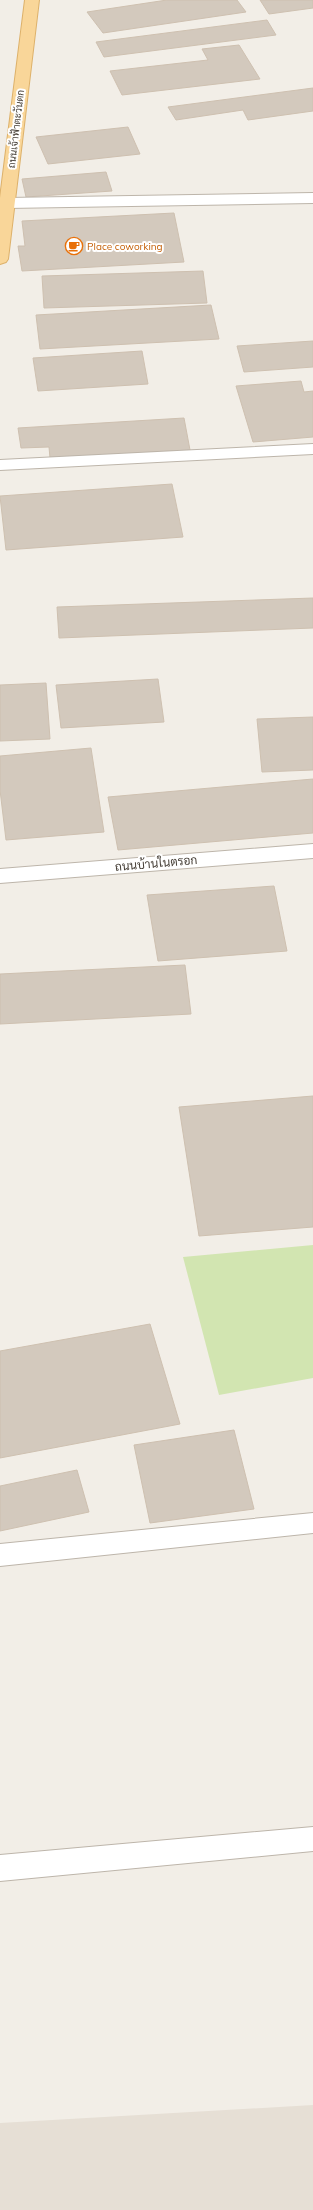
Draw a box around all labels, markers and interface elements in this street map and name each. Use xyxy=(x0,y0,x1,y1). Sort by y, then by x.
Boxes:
street label: ถนนเจ้าฟ้าตะวันตก xyxy=(5,89,27,169)
cafe icon: Place coworking xyxy=(64,236,84,256)
place label: Place coworking xyxy=(87,240,163,253)
street label: ถนนบ้านในตรอก xyxy=(114,852,198,874)

